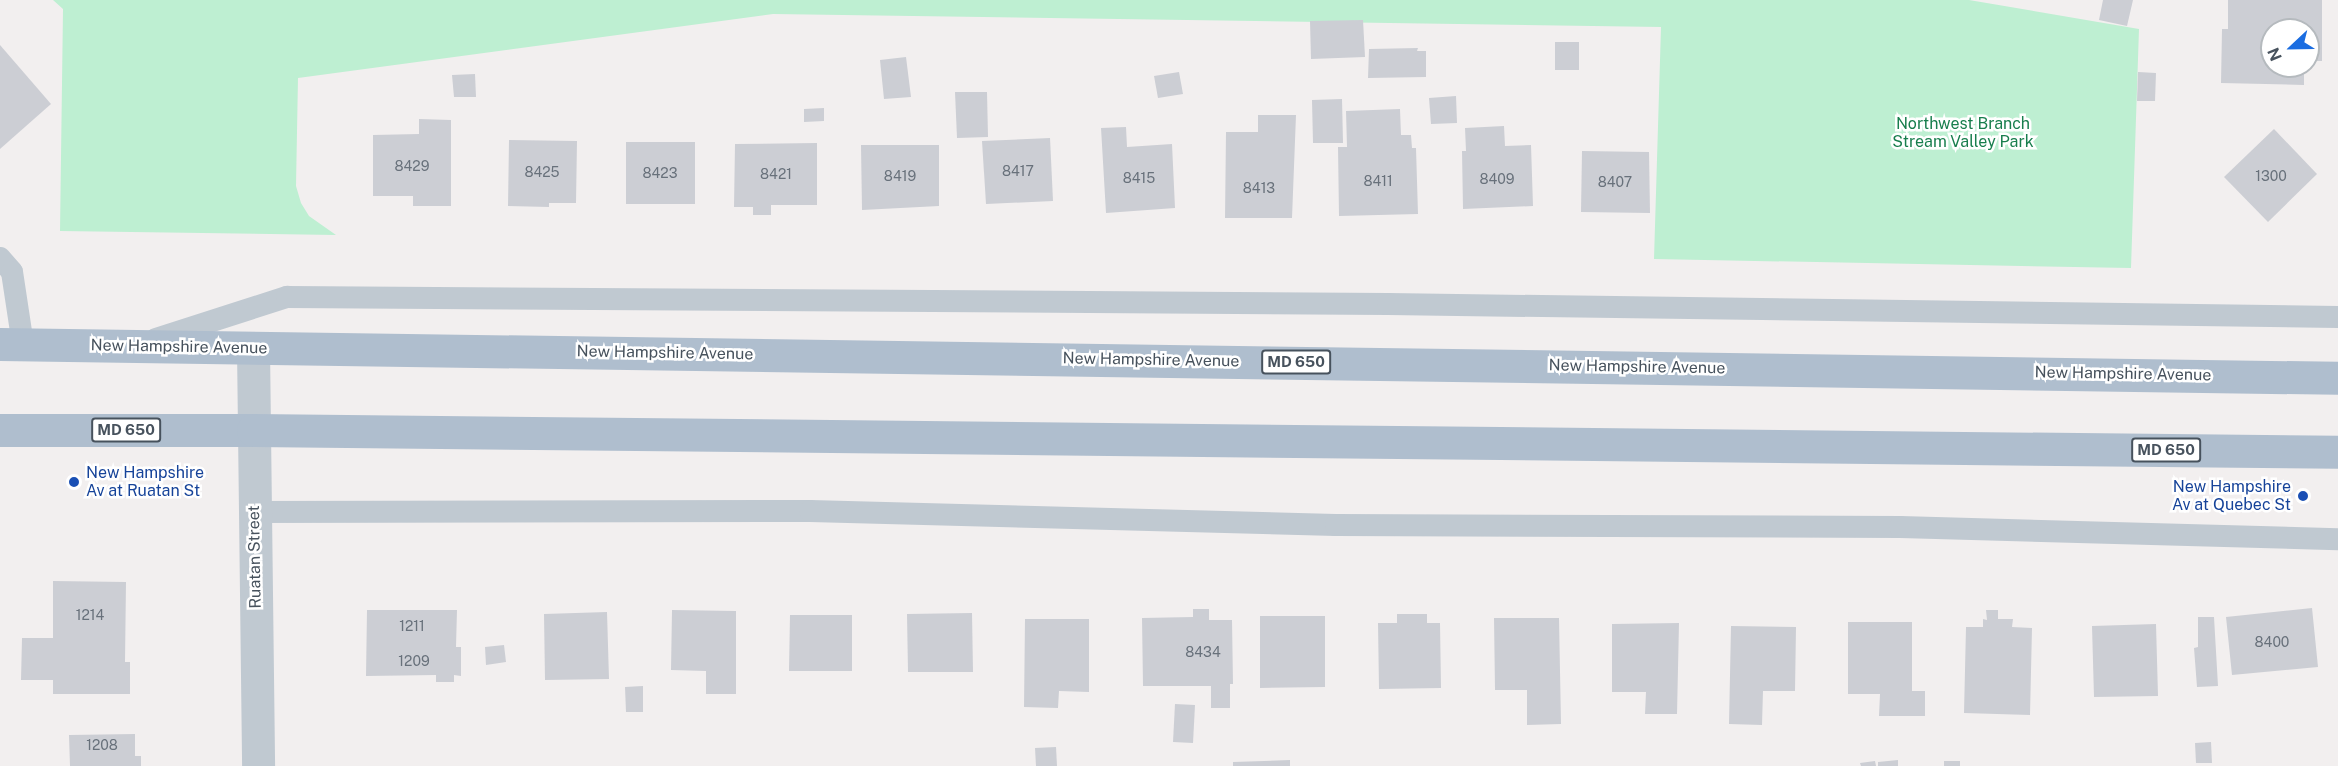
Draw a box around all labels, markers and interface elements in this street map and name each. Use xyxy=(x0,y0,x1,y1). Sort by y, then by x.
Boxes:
north arrow xyxy=(2260,18,2320,78)
text: N xyxy=(2264,45,2286,64)
park label: Northwest Branch Stream Valley Park xyxy=(1892,114,2034,152)
house number: 8429 xyxy=(395,158,429,174)
house number: 8417 xyxy=(1002,163,1034,179)
house number: 8425 xyxy=(524,164,560,180)
house number: 8423 xyxy=(642,165,678,181)
house number: 8421 xyxy=(760,166,792,182)
house number: 8419 xyxy=(884,168,916,184)
house number: 1300 xyxy=(2255,168,2287,184)
house number: 8415 xyxy=(1123,170,1155,186)
house number: 8409 xyxy=(1479,171,1515,187)
house number: 8411 xyxy=(1363,173,1393,189)
house number: 8407 xyxy=(1598,174,1632,190)
house number: 8413 xyxy=(1243,180,1275,196)
street label: New Hampshire Avenue xyxy=(90,336,268,358)
street label: New Hampshire Avenue xyxy=(576,342,754,364)
street label: New Hampshire Avenue xyxy=(1062,349,1240,371)
road number: MD 650 xyxy=(1260,350,1332,374)
street label: New Hampshire Avenue xyxy=(1548,356,1726,378)
street label: New Hampshire Avenue xyxy=(2034,363,2212,385)
road number: MD 650 xyxy=(90,418,162,442)
road number: MD 650 xyxy=(2130,438,2202,462)
place label: New Hampshire Av at Ruatan St xyxy=(86,463,204,501)
marker: New Hampshire Av at Ruatan St xyxy=(67,475,81,489)
place label: New Hampshire Av at Quebec St xyxy=(2172,477,2291,515)
marker: New Hampshire Av at Quebec St xyxy=(2296,489,2310,503)
street label: Ruatan Street xyxy=(244,505,266,609)
house number: 1214 xyxy=(76,607,104,623)
house number: 1211 xyxy=(399,618,425,634)
house number: 8400 xyxy=(2255,634,2289,650)
house number: 8434 xyxy=(1185,644,1221,660)
house number: 1209 xyxy=(398,653,430,669)
house number: 1208 xyxy=(86,737,118,753)

